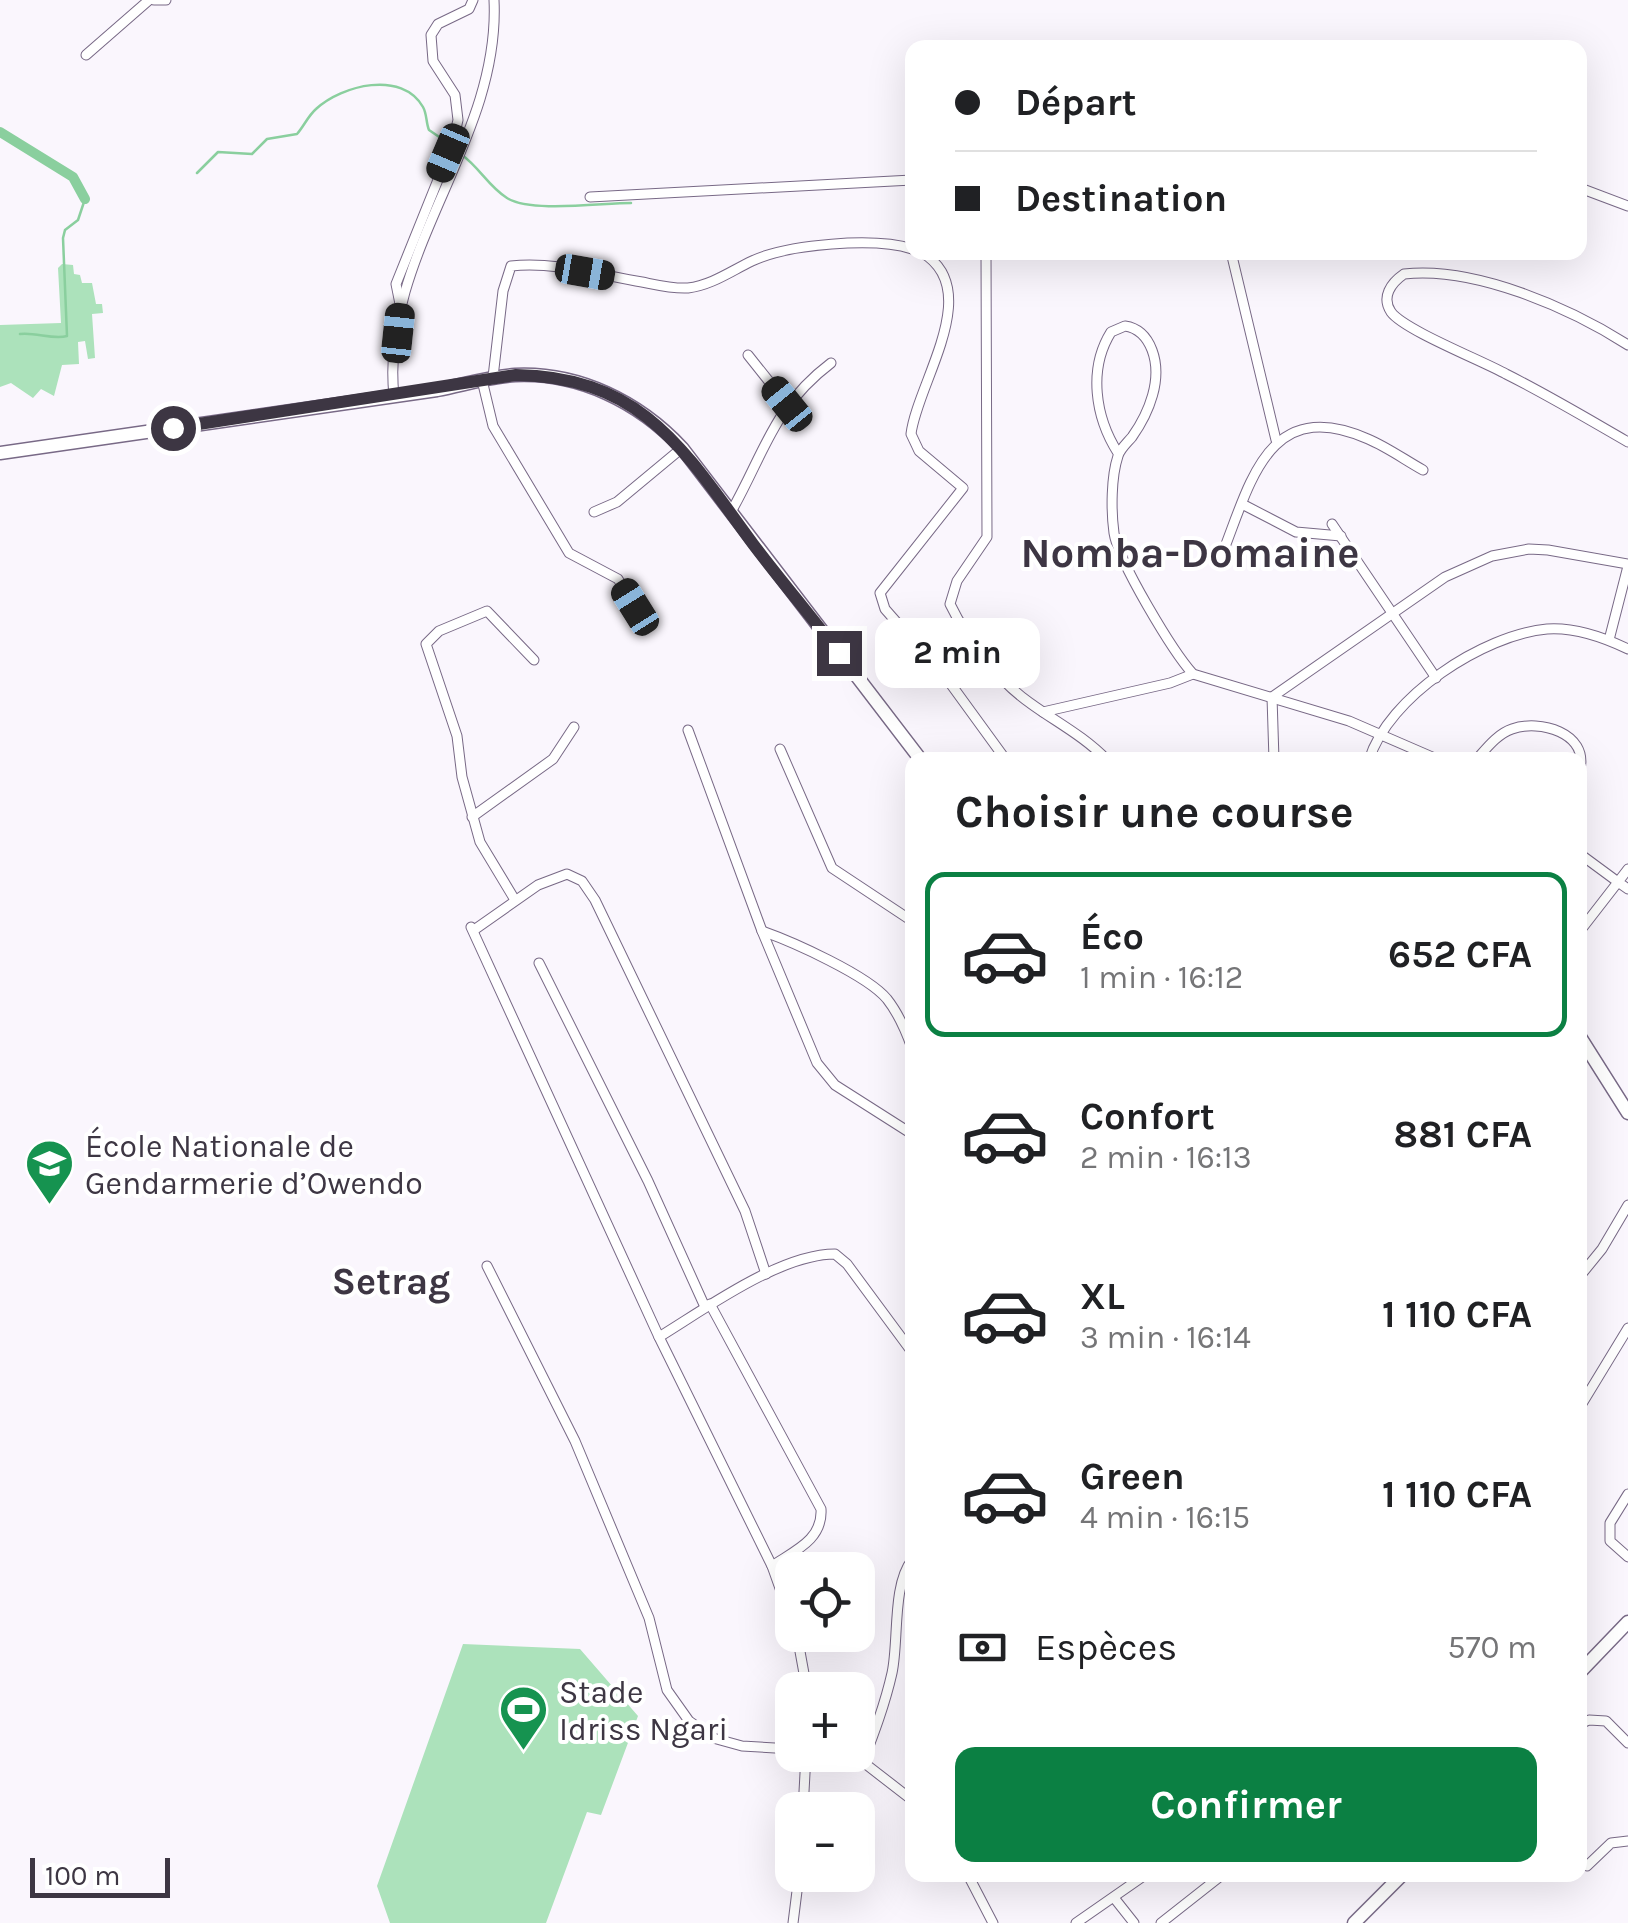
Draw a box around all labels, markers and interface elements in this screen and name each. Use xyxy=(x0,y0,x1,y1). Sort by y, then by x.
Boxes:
text: Départ xyxy=(1015,80,1137,125)
car xyxy=(422,120,474,186)
text: Destination xyxy=(1015,176,1227,221)
car xyxy=(553,252,617,292)
car xyxy=(380,302,416,364)
car xyxy=(756,371,818,437)
route start xyxy=(151,406,196,451)
district label: Nomba-Domaine xyxy=(1020,528,1360,578)
car xyxy=(606,574,664,640)
callout: 2 min xyxy=(874,618,1039,688)
route end xyxy=(817,631,862,676)
text: 2 min xyxy=(913,634,1002,671)
text: Choisir une course xyxy=(955,786,1354,838)
icon: car xyxy=(960,910,1050,1000)
text: Éco xyxy=(1080,914,1144,959)
text: 652 CFA xyxy=(1388,932,1532,977)
text: 1 min · 16:12 xyxy=(1080,959,1243,996)
icon: car xyxy=(960,1090,1050,1180)
text: Confort xyxy=(1080,1094,1215,1139)
text: 881 CFA xyxy=(1394,1112,1532,1157)
place label: École Nationale de Gendarmerie d’Owendo xyxy=(85,1126,423,1202)
school or university icon: École Nationale de Gendarmerie d’Owendo xyxy=(24,1138,76,1206)
text: 2 min · 16:13 xyxy=(1080,1139,1252,1176)
district label: Setrag xyxy=(332,1259,450,1304)
icon: car xyxy=(960,1270,1050,1360)
text: XL xyxy=(1080,1274,1125,1319)
text: 1 110 CFA xyxy=(1382,1292,1532,1337)
text: 3 min · 16:14 xyxy=(1080,1319,1251,1356)
icon: car xyxy=(960,1450,1050,1540)
text: Green xyxy=(1080,1454,1185,1499)
text: 1 110 CFA xyxy=(1382,1472,1532,1517)
text: 4 min · 16:15 xyxy=(1080,1499,1250,1536)
map controls xyxy=(775,1552,875,1892)
button: locate xyxy=(775,1552,875,1652)
icon: cash xyxy=(955,1620,1010,1675)
text: Espèces xyxy=(1035,1625,1177,1670)
text: 570 m xyxy=(1447,1629,1537,1666)
button: + xyxy=(775,1672,875,1772)
place label: Stade Idriss Ngari xyxy=(559,1674,728,1748)
sports icon: Stade Idriss Ngari xyxy=(498,1684,550,1752)
button: Confirmer xyxy=(955,1747,1537,1862)
button: − xyxy=(775,1792,875,1892)
scale bar xyxy=(30,1853,170,1898)
text: 100 m xyxy=(45,1859,120,1892)

